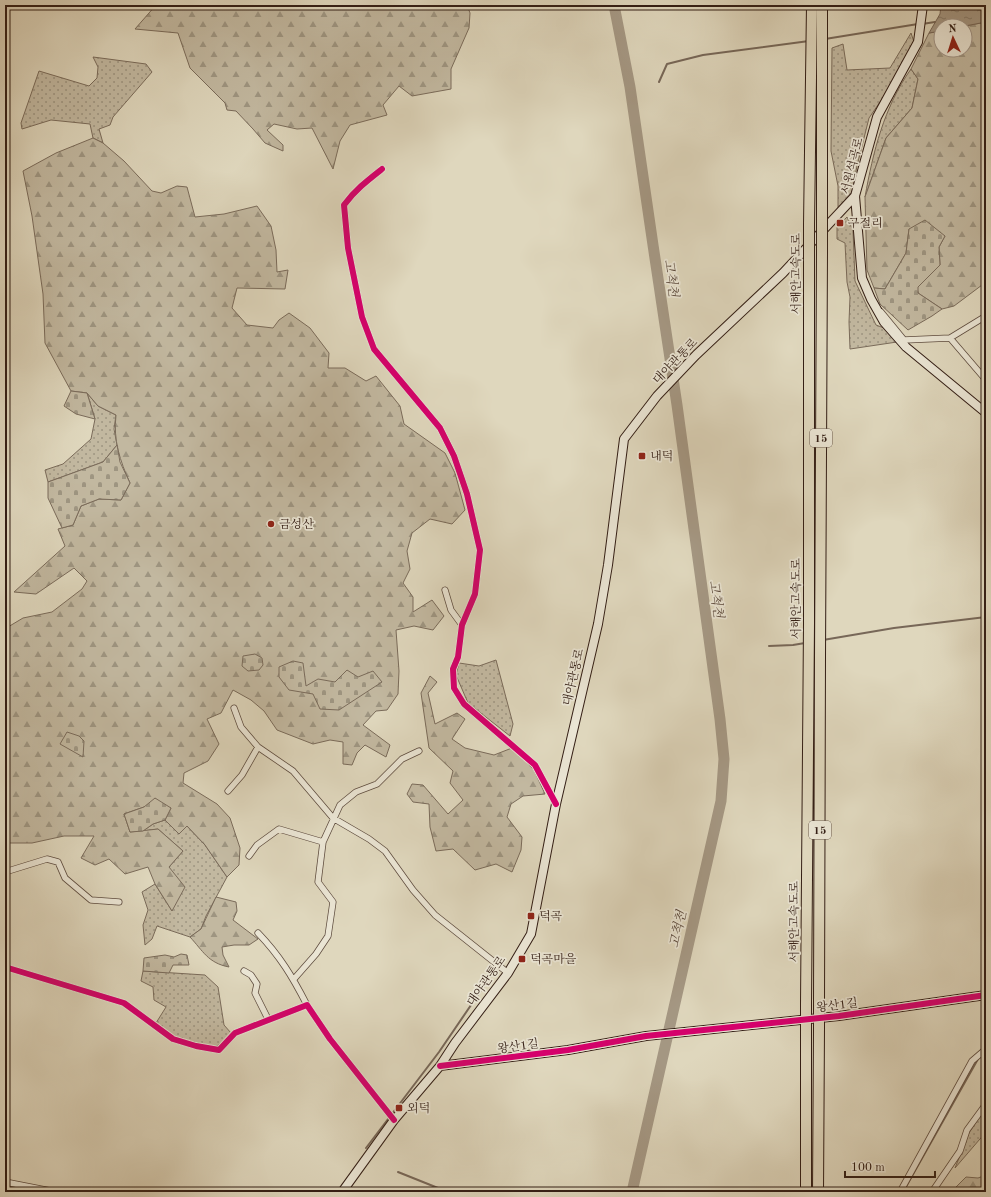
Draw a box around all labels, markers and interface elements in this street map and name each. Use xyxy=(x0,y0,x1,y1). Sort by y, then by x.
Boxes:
north arrow xyxy=(933,18,973,58)
text: N xyxy=(948,24,958,35)
street label: 서원석곡로 xyxy=(839,136,866,196)
place label: 구절리 xyxy=(848,217,883,230)
marker: 구절리 xyxy=(835,218,845,228)
street label: 서해안고속도로 xyxy=(789,233,803,315)
water label: 고척천 xyxy=(661,258,682,299)
street label: 대야관통로 xyxy=(651,336,700,387)
road number: 15 xyxy=(810,429,832,447)
place label: 내덕 xyxy=(650,450,673,463)
marker: 내덕 xyxy=(637,451,647,461)
place label: 금성산 xyxy=(279,518,314,531)
marker: 금성산 xyxy=(266,519,276,529)
street label: 서해안고속도로 xyxy=(789,558,803,640)
water label: 고척천 xyxy=(706,579,727,620)
street label: 대야관통로 xyxy=(561,647,586,707)
road number: 15 xyxy=(809,821,831,839)
street label: 서해안고속도로 xyxy=(787,881,801,963)
water label: 고척천 xyxy=(666,908,689,949)
place label: 덕곡 xyxy=(539,910,563,923)
marker: 덕곡 xyxy=(526,911,536,921)
street label: 대야관통로 xyxy=(464,953,509,1009)
place label: 덕곡마을 xyxy=(530,953,577,966)
marker: 덕곡마을 xyxy=(517,954,527,964)
street label: 왕산1길 xyxy=(816,997,859,1014)
street label: 왕산1길 xyxy=(496,1037,540,1056)
place label: 외덕 xyxy=(407,1102,430,1115)
marker: 외덕 xyxy=(394,1103,404,1113)
scale bar xyxy=(845,1153,935,1179)
text: 100 m xyxy=(851,1162,885,1174)

